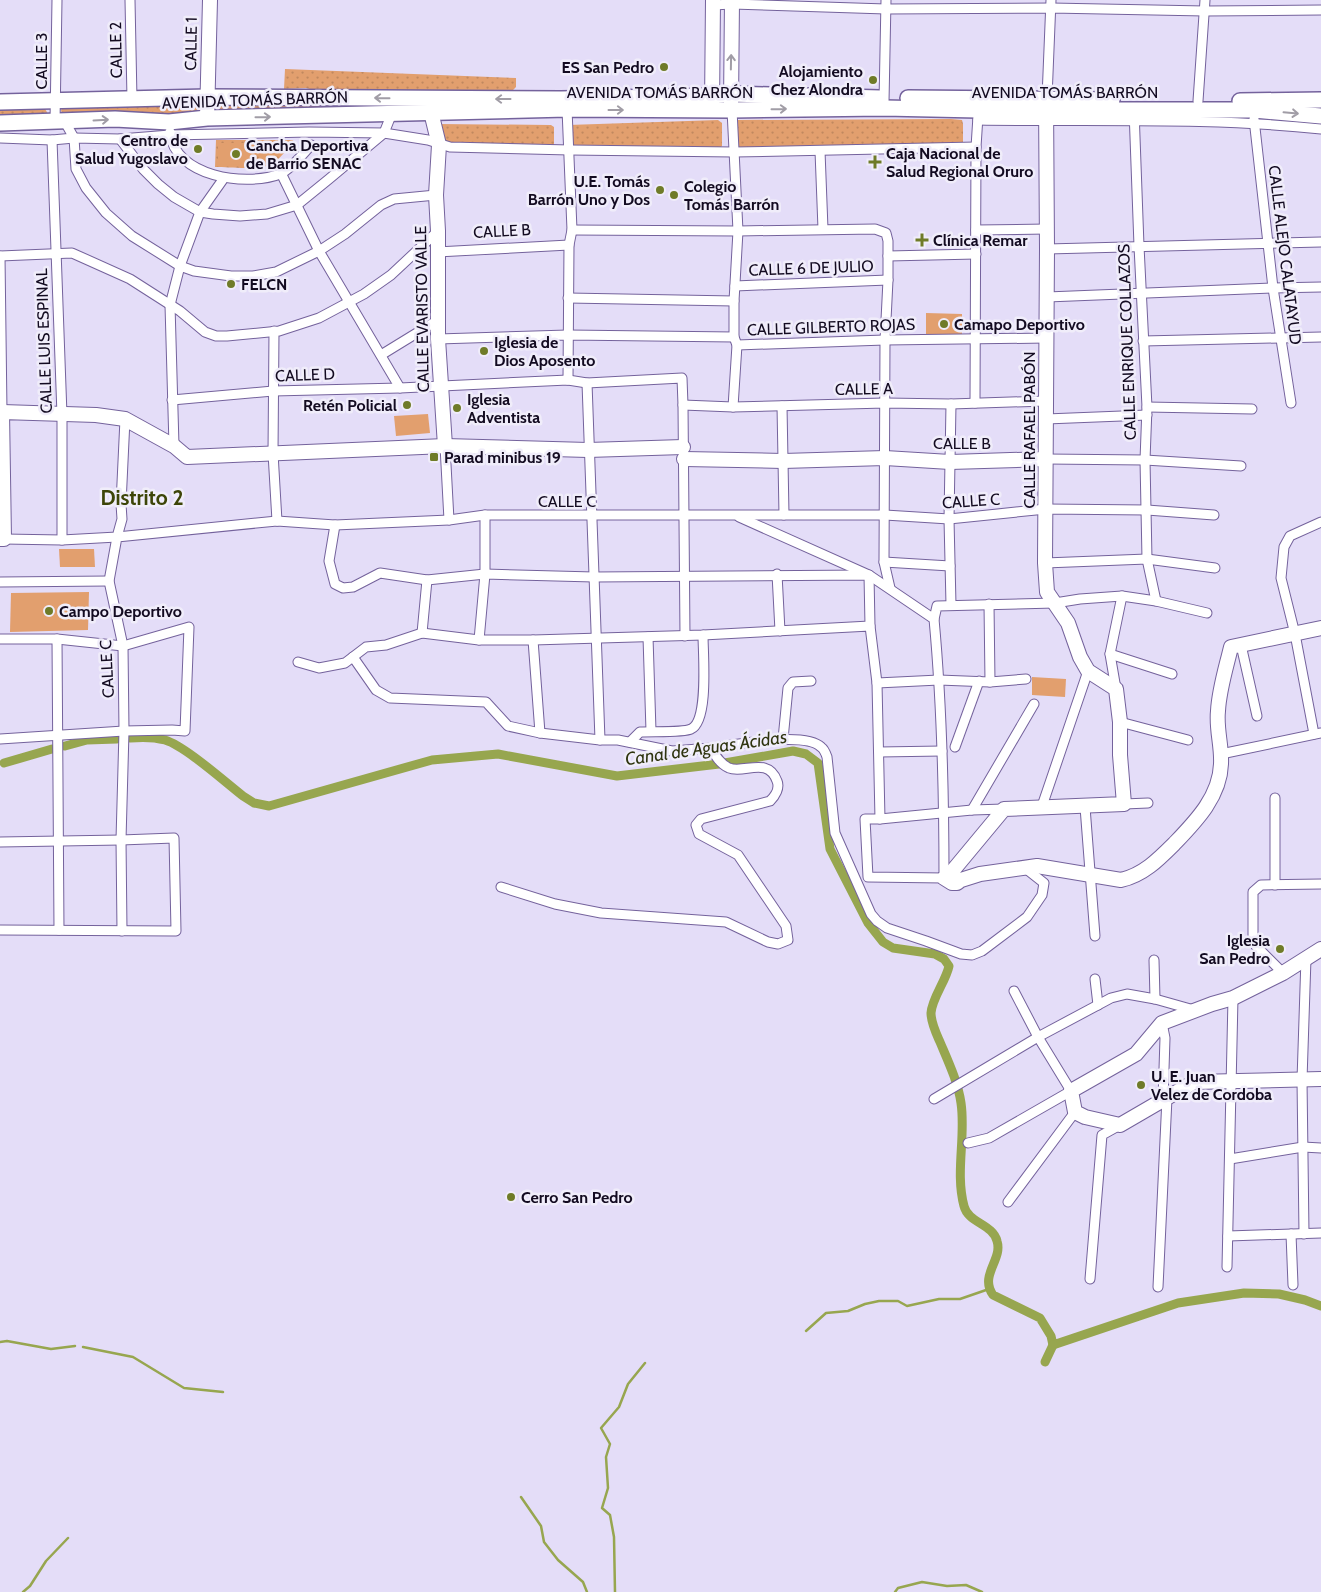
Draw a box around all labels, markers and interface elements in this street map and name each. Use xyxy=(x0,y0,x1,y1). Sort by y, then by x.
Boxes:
street label: CALLE 1 xyxy=(181,17,201,71)
street label: CALLE 2 xyxy=(106,22,126,78)
street label: CALLE 3 xyxy=(32,33,51,89)
one-way arrow xyxy=(727,54,736,70)
place label: ES San Pedro xyxy=(561,58,654,77)
marker: ES San Pedro xyxy=(658,61,670,73)
place label: Alojamiento Chez Alondra xyxy=(771,62,863,99)
marker: Alojamiento Chez Alondra xyxy=(867,74,879,86)
street label: AVENIDA TOMÁS BARRÓN xyxy=(567,83,753,102)
street label: AVENIDA TOMÁS BARRÓN xyxy=(972,83,1158,102)
street label: AVENIDA TOMÁS BARRÓN xyxy=(162,87,348,113)
one-way arrow xyxy=(374,93,390,103)
one-way arrow xyxy=(495,94,511,104)
one-way arrow xyxy=(608,105,624,115)
one-way arrow xyxy=(770,105,786,114)
one-way arrow xyxy=(1283,108,1299,118)
one-way arrow xyxy=(255,113,271,122)
one-way arrow xyxy=(92,115,109,125)
place label: Centro de Salud Yugoslavo xyxy=(75,131,188,168)
place label: Cancha Deportiva de Barrio SENAC xyxy=(246,136,369,173)
marker: Centro de Salud Yugoslavo xyxy=(192,143,204,155)
place label: Caja Nacional de Salud Regional Oruro xyxy=(886,144,1033,181)
marker: Cancha Deportiva de Barrio SENAC xyxy=(230,148,242,160)
marker: Caja Nacional de Salud Regional Oruro xyxy=(868,155,882,169)
street label: CALLE ALEJO CALATAYUD xyxy=(1265,164,1305,346)
place label: U.E. Tomás Barrón Uno y Dos xyxy=(528,172,650,209)
place label: Colegio Tomás Barrón xyxy=(684,177,779,214)
marker: U.E. Tomás Barrón Uno y Dos xyxy=(654,184,666,196)
marker: Colegio Tomás Barrón xyxy=(668,189,680,201)
street label: CALLE B xyxy=(473,220,532,242)
street label: CALLE EVARISTO VALLE xyxy=(411,225,433,393)
place label: Clínica Remar xyxy=(933,231,1028,250)
marker: Clínica Remar xyxy=(915,233,929,247)
street label: CALLE ENRIQUE COLLAZOS xyxy=(1114,244,1140,440)
street label: CALLE 6 DE JULIO xyxy=(748,256,874,280)
street label: CALLE LUIS ESPINAL xyxy=(32,268,56,414)
place label: FELCN xyxy=(241,275,287,294)
marker: FELCN xyxy=(225,278,237,290)
street label: CALLE GILBERTO ROJAS xyxy=(747,315,915,339)
place label: Camapo Deportivo xyxy=(954,315,1085,334)
marker: Camapo Deportivo xyxy=(938,318,950,330)
place label: Iglesia de Dios Aposento xyxy=(494,333,595,370)
marker: Iglesia de Dios Aposento xyxy=(478,345,490,357)
street label: CALLE RAFAEL PABÓN xyxy=(1020,351,1039,509)
street label: CALLE D xyxy=(275,364,335,386)
street label: CALLE A xyxy=(835,379,893,399)
place label: Iglesia Adventista xyxy=(467,390,540,427)
place label: Retén Policial xyxy=(303,396,397,415)
marker: Retén Policial xyxy=(401,399,413,411)
marker: Iglesia Adventista xyxy=(451,402,463,414)
street label: CALLE B xyxy=(933,434,991,453)
place label: Parad minibus 19 xyxy=(444,448,561,467)
marker: Parad minibus 19 xyxy=(428,451,440,463)
district label: Distrito 2 xyxy=(100,485,184,510)
street label: CALLE C xyxy=(941,489,1001,513)
street label: CALLE C xyxy=(538,492,596,511)
place label: Campo Deportivo xyxy=(59,602,182,621)
marker: Campo Deportivo xyxy=(43,605,55,617)
street label: CALLE C xyxy=(96,639,118,698)
water label: Canal de Aguas Ácidas xyxy=(624,725,788,770)
place label: Iglesia San Pedro xyxy=(1199,931,1270,968)
marker: Iglesia San Pedro xyxy=(1274,943,1286,955)
place label: U. E. Juan Velez de Cordoba xyxy=(1151,1067,1272,1104)
marker: U. E. Juan Velez de Cordoba xyxy=(1135,1079,1147,1091)
place label: Cerro San Pedro xyxy=(521,1188,633,1207)
marker: Cerro San Pedro xyxy=(505,1191,517,1203)

